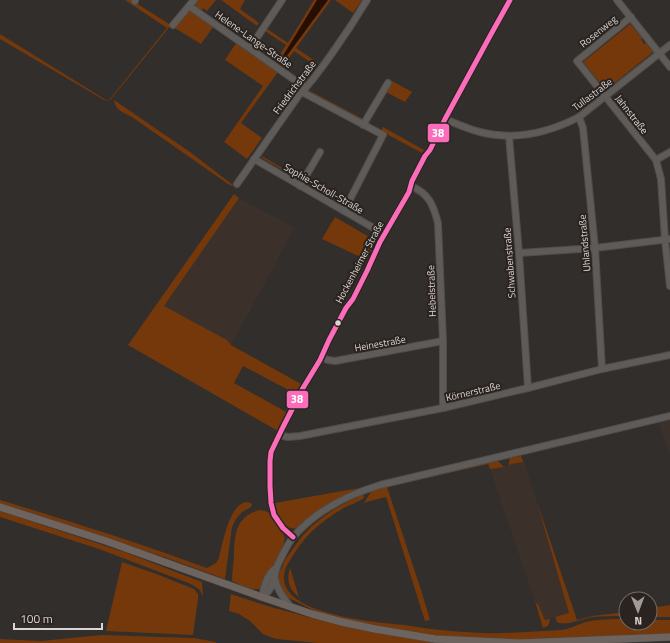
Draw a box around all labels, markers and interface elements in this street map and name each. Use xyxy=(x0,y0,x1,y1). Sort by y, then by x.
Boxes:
street label: Helene-Lange-Straße xyxy=(212,7,295,72)
street label: Rosenweg xyxy=(576,12,620,51)
street label: Friedrichstraße xyxy=(269,57,320,117)
street label: Tullastraße xyxy=(569,74,615,114)
street label: Jahnstraße xyxy=(612,92,652,137)
line badge: 38 xyxy=(427,123,450,143)
text: 38 xyxy=(432,125,444,141)
street label: Sophie-Scholl-Straße xyxy=(281,159,366,217)
street label: Uhlandstraße xyxy=(575,214,594,272)
street label: Hockenheimer Straße xyxy=(331,218,387,306)
street label: Schwabenstraße xyxy=(500,227,519,299)
street label: Hebelstraße xyxy=(423,265,440,317)
unlabelled marker xyxy=(333,318,343,328)
street label: Heinestraße xyxy=(353,332,407,355)
street label: Körnerstraße xyxy=(444,378,502,405)
line badge: 38 xyxy=(286,390,309,409)
text: 38 xyxy=(291,391,303,407)
north arrow xyxy=(618,591,658,631)
scale bar xyxy=(14,605,102,631)
text: 100 m xyxy=(20,609,53,628)
text: N xyxy=(634,613,642,629)

